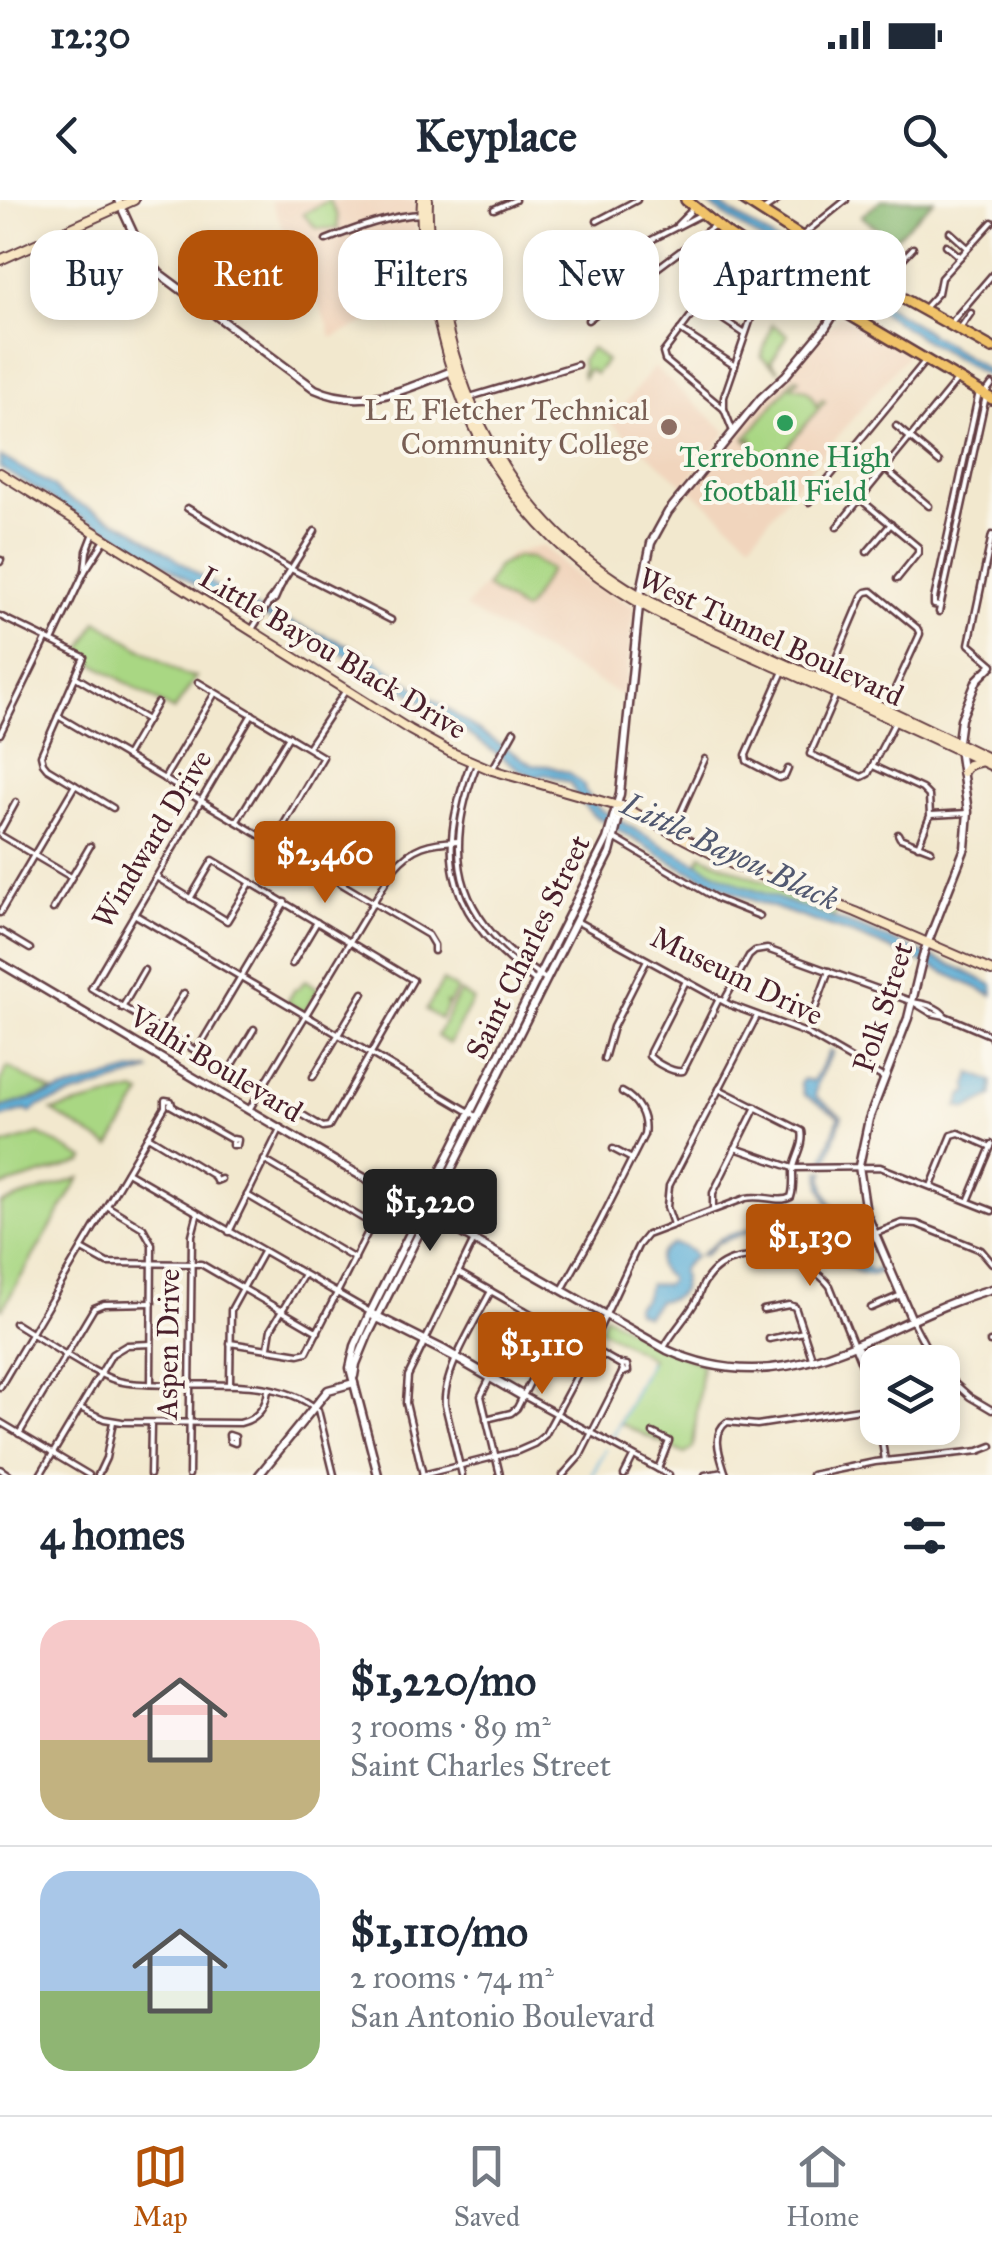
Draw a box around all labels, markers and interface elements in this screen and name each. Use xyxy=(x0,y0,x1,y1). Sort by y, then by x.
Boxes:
text: 12:30 xyxy=(50,12,131,58)
icon: back xyxy=(40,108,95,163)
text: Keyplace xyxy=(415,108,577,163)
icon: search xyxy=(897,108,952,163)
chip: Buy xyxy=(30,230,158,320)
chip: Rent xyxy=(178,230,318,320)
chip: Filters xyxy=(338,230,503,320)
chip: New xyxy=(523,230,659,320)
chip: Apartment xyxy=(679,230,906,320)
place label: L E Fletcher Technical Community College xyxy=(364,392,650,462)
marker: Terrebonne High football Field xyxy=(774,412,796,434)
marker: L E Fletcher Technical Community College xyxy=(658,416,680,438)
place label: Terrebonne High football Field xyxy=(679,439,891,509)
street label: Little Bayou Black Drive xyxy=(193,559,473,747)
street label: West Tunnel Boulevard xyxy=(633,560,909,714)
street label: Windward Drive xyxy=(85,743,219,935)
water label: Little Bayou Black xyxy=(613,784,845,919)
pin: $2,460 xyxy=(244,821,406,906)
street label: Saint Charles Street xyxy=(458,829,598,1065)
text: $2,460 xyxy=(276,834,374,873)
street label: Museum Drive xyxy=(645,919,829,1033)
street label: Polk Street xyxy=(845,937,921,1077)
street label: Valhi Boulevard xyxy=(122,998,309,1130)
pin: $1,220 xyxy=(349,1169,511,1254)
text: $1,220 xyxy=(385,1182,475,1221)
pin: $1,130 xyxy=(729,1204,891,1289)
text: $1,130 xyxy=(768,1217,852,1256)
street label: Aspen Drive xyxy=(149,1268,187,1422)
pin: $1,110 xyxy=(461,1312,623,1397)
text: $1,110 xyxy=(500,1325,584,1364)
map controls xyxy=(860,1345,960,1445)
button: layers xyxy=(860,1345,960,1445)
icon: filters xyxy=(897,1508,952,1563)
text: 4 homes xyxy=(40,1509,185,1561)
text: $1,220/mo xyxy=(350,1655,536,1707)
icon: home xyxy=(120,1660,240,1780)
text: 3 rooms · 89 m² xyxy=(350,1707,551,1746)
text: Saint Charles Street xyxy=(350,1746,611,1785)
text: $1,110/mo xyxy=(350,1906,528,1958)
icon: home xyxy=(120,1911,240,2031)
text: 2 rooms · 74 m² xyxy=(350,1958,554,1997)
text: San Antonio Boulevard xyxy=(350,1997,655,2036)
tab: Map xyxy=(133,2139,188,2234)
tab: Saved xyxy=(454,2139,520,2234)
tab: Home xyxy=(786,2139,859,2234)

